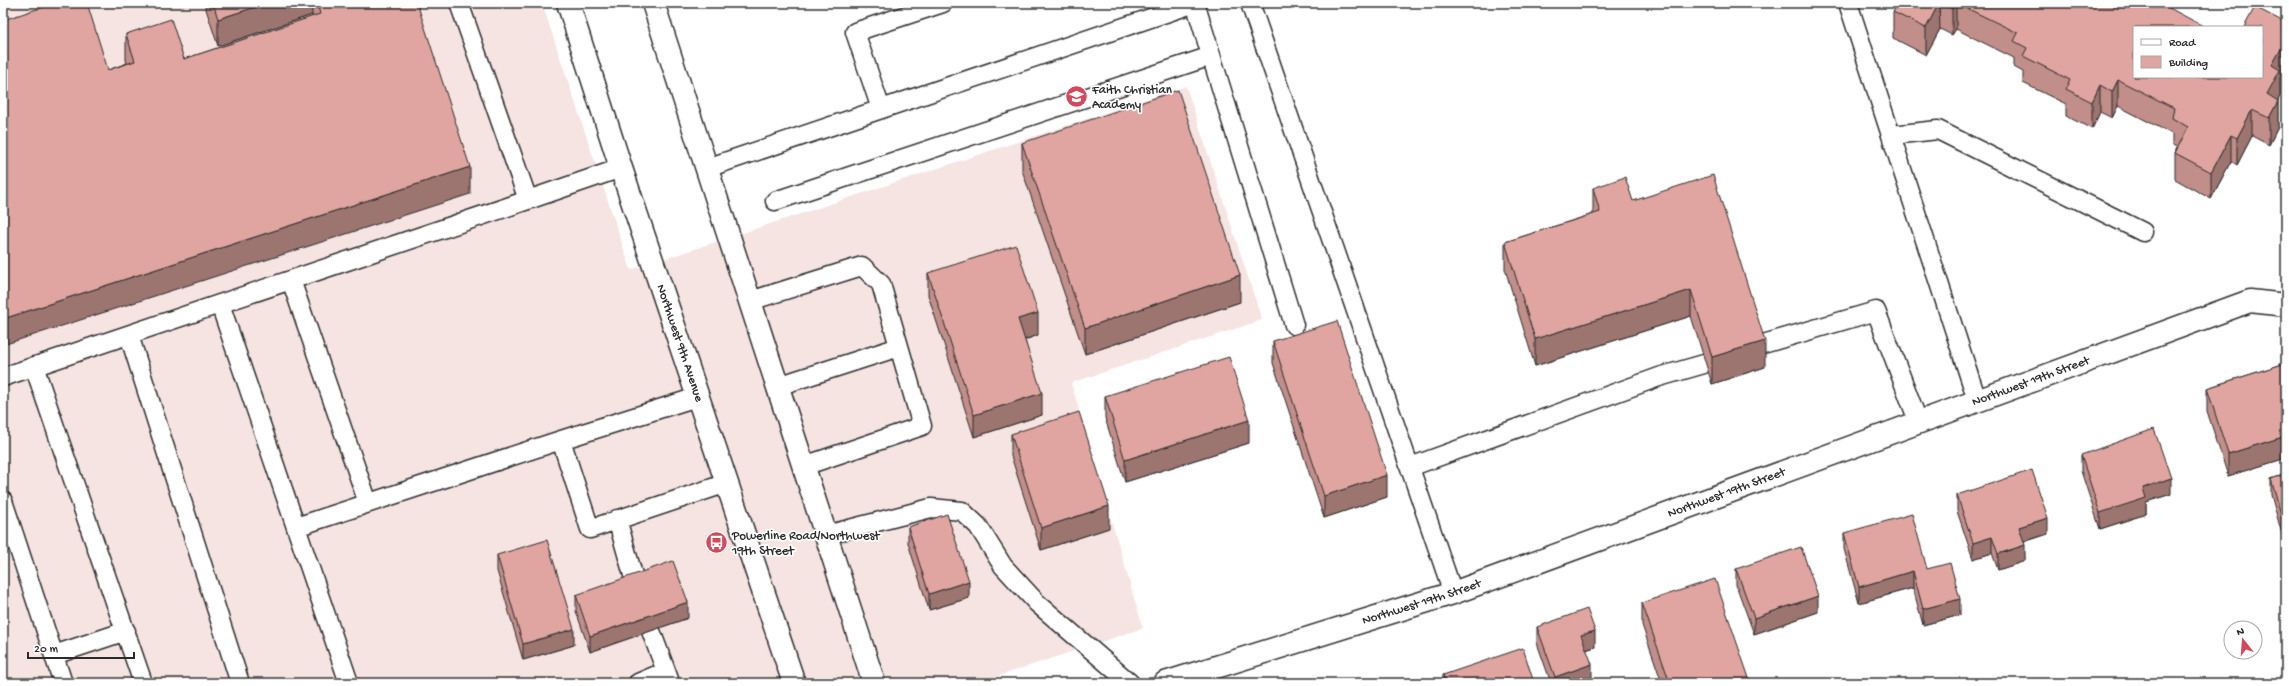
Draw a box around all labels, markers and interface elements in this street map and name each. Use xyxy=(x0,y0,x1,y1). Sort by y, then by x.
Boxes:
legend xyxy=(2133,26,2263,78)
text: Road xyxy=(2169,37,2196,51)
text: Building xyxy=(2168,57,2208,71)
place label: Faith Christian Academy xyxy=(1091,83,1173,113)
school or university icon: Faith Christian Academy xyxy=(1063,84,1089,110)
street label: Northwest 9th Avenue xyxy=(653,282,707,404)
street label: Northwest 19th Street xyxy=(1970,352,2093,410)
street label: Northwest 19th Street xyxy=(1666,464,1789,521)
place label: Powerline Road/Northwest 19th Street xyxy=(731,529,881,559)
bus stop icon: Powerline Road/Northwest 19th Street xyxy=(704,530,730,556)
street label: Northwest 19th Street xyxy=(1360,575,1485,628)
north arrow xyxy=(2223,620,2263,660)
text: N xyxy=(2235,626,2246,639)
scale bar xyxy=(28,634,134,660)
text: 20 m xyxy=(34,643,59,657)

